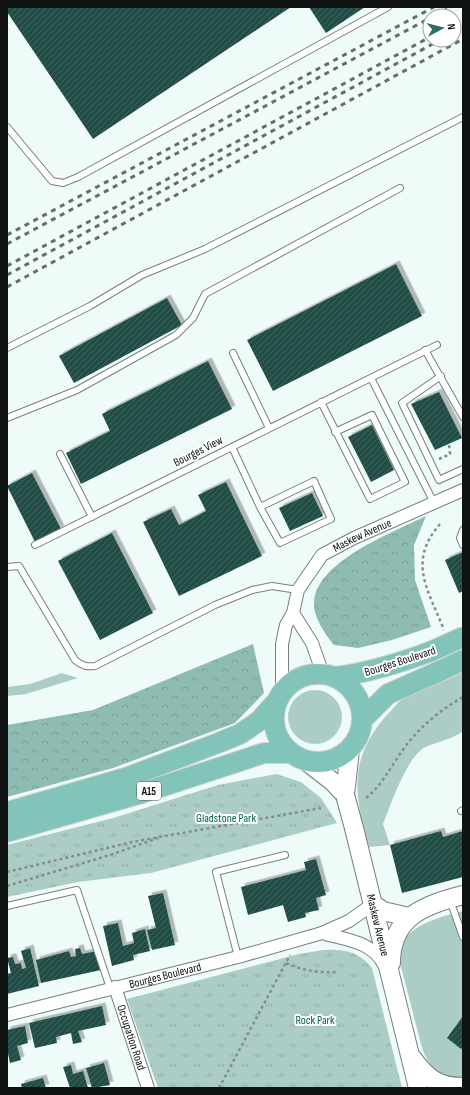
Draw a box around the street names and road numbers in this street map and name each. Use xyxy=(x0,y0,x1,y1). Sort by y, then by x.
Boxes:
street label: Bourges View xyxy=(171,433,226,470)
street label: Maskew Avenue xyxy=(330,515,394,556)
street label: Bourges Boulevard xyxy=(363,643,438,680)
road number: A15 xyxy=(137,782,161,800)
street label: Maskew Avenue xyxy=(363,893,392,958)
street label: Bourges Boulevard xyxy=(127,960,203,992)
street label: Occupation Road xyxy=(113,1003,149,1072)

